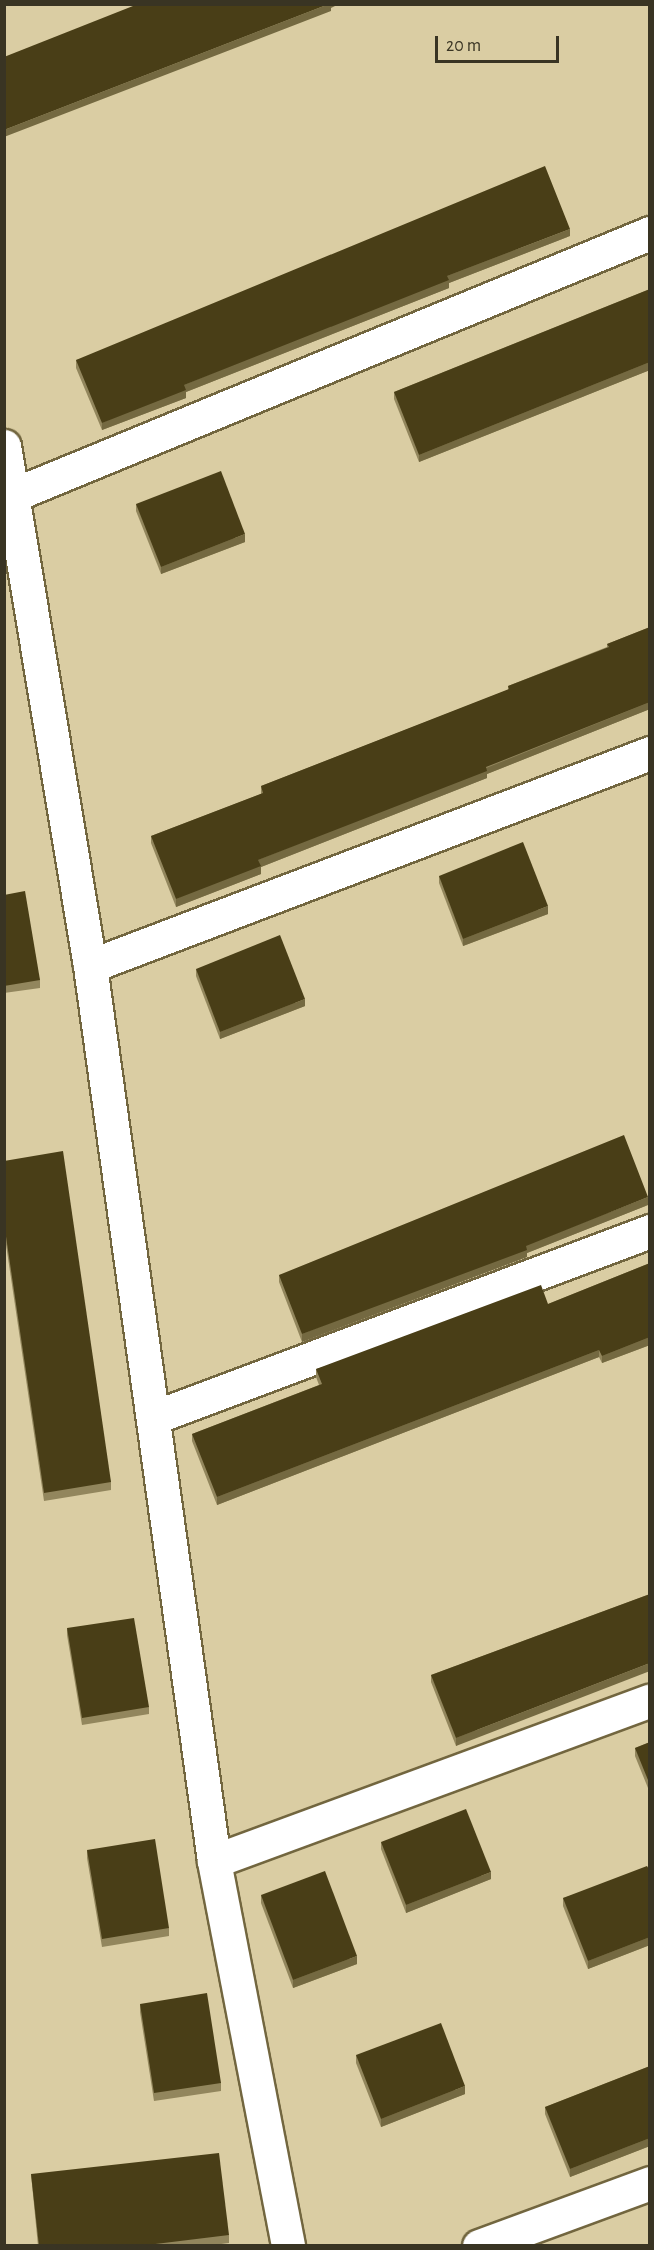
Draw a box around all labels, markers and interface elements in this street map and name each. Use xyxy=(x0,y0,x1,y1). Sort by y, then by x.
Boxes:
scale bar xyxy=(438,24,562,62)
text: 20 m xyxy=(446,37,481,55)

